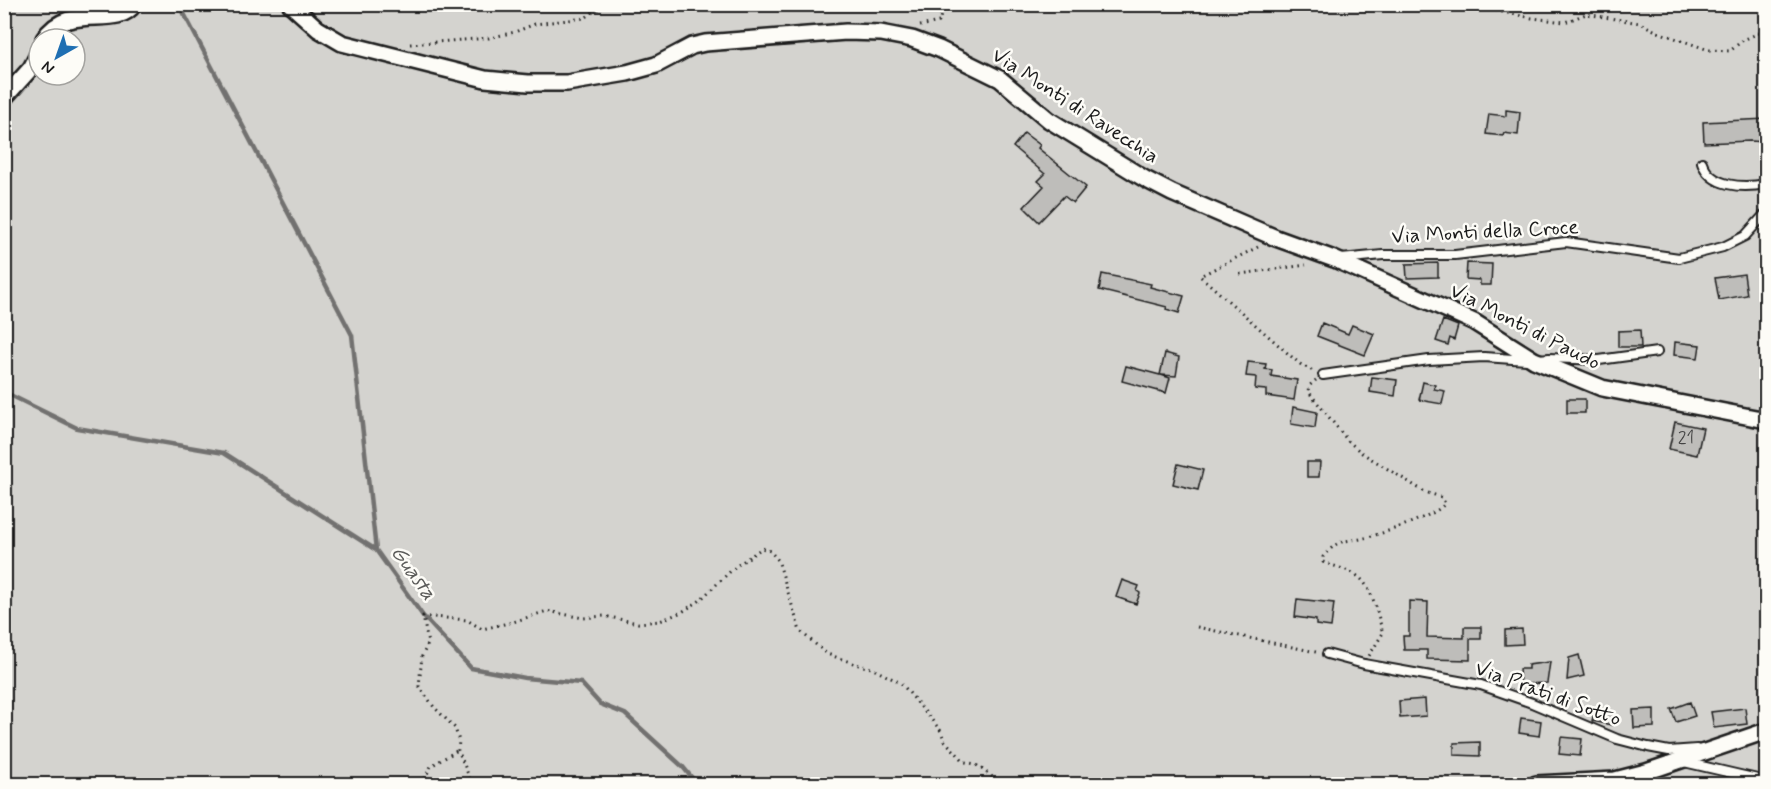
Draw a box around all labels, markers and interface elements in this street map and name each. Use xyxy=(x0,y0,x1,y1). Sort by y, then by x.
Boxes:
north arrow xyxy=(27,27,87,87)
street label: Via Monti di Ravecchia xyxy=(986,41,1164,171)
text: N xyxy=(37,56,59,79)
street label: Via Monti della Croce xyxy=(1391,213,1579,251)
street label: Via Monti di Paudo xyxy=(1445,277,1605,377)
house number: 21 xyxy=(1678,426,1694,450)
water label: Guasta xyxy=(384,540,442,606)
street label: Via Prati di Sotto xyxy=(1471,655,1625,733)

